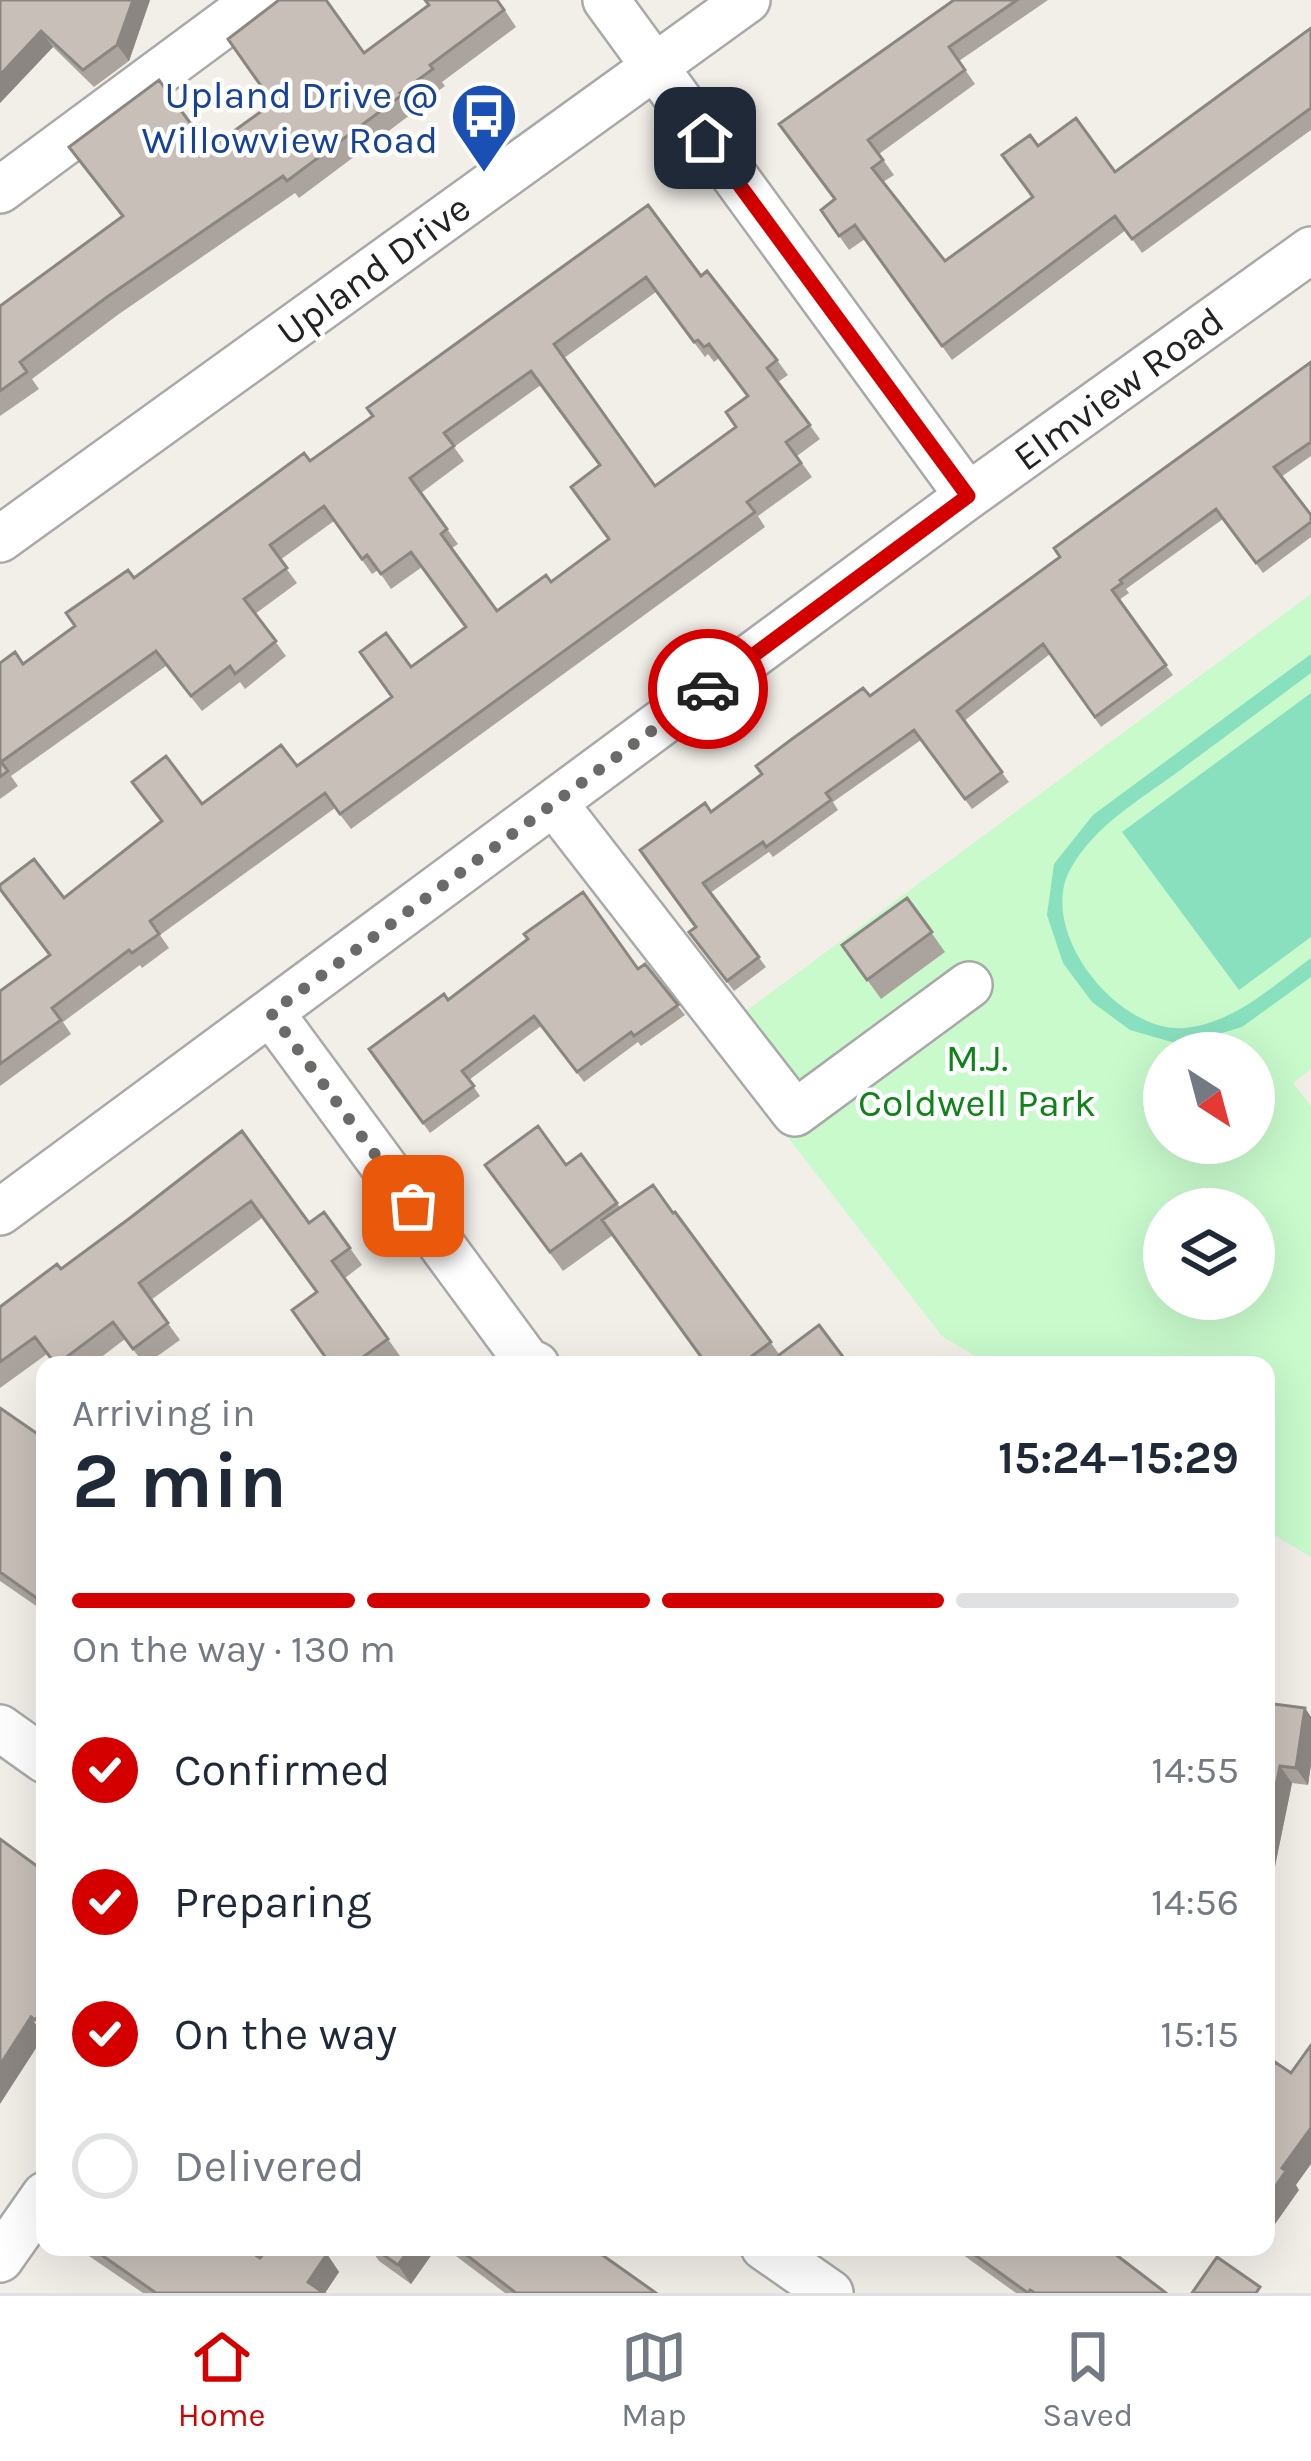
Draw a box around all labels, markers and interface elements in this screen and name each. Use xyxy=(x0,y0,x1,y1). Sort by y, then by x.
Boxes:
place label: Upland Drive @ Willowview Road xyxy=(142,72,438,163)
bus stop icon: Upland Drive @ Willowview Road xyxy=(449,81,519,175)
pin xyxy=(654,87,756,189)
icon: home xyxy=(672,105,738,171)
street label: Upland Drive xyxy=(268,184,479,355)
street label: Elmview Road xyxy=(1005,297,1232,480)
courier xyxy=(648,629,768,749)
icon: car xyxy=(675,656,741,722)
north arrow xyxy=(1143,1032,1275,1164)
map controls xyxy=(1143,1032,1275,1320)
park label: M.J. Coldwell Park xyxy=(858,1035,1096,1126)
pin xyxy=(362,1155,464,1257)
icon: bag xyxy=(380,1173,446,1239)
button: layers xyxy=(1143,1188,1275,1320)
text: Arriving in xyxy=(72,1390,255,1436)
text: 15:24–15:29 xyxy=(998,1432,1239,1484)
text: 2 min xyxy=(72,1435,287,1527)
text: On the way · 130 m xyxy=(72,1626,396,1672)
icon: check xyxy=(72,1737,138,1803)
text: Confirmed xyxy=(174,1744,390,1796)
text: 14:55 xyxy=(1151,1747,1239,1793)
icon: check xyxy=(72,1869,138,1935)
text: Preparing xyxy=(174,1876,372,1928)
text: 14:56 xyxy=(1151,1879,1239,1925)
icon: check xyxy=(72,2001,138,2067)
text: On the way xyxy=(174,2008,397,2060)
text: 15:15 xyxy=(1160,2011,1239,2057)
text: Delivered xyxy=(174,2140,365,2192)
tab: Home xyxy=(178,2324,266,2434)
tab: Map xyxy=(621,2324,687,2434)
tab: Saved xyxy=(1042,2324,1133,2434)

